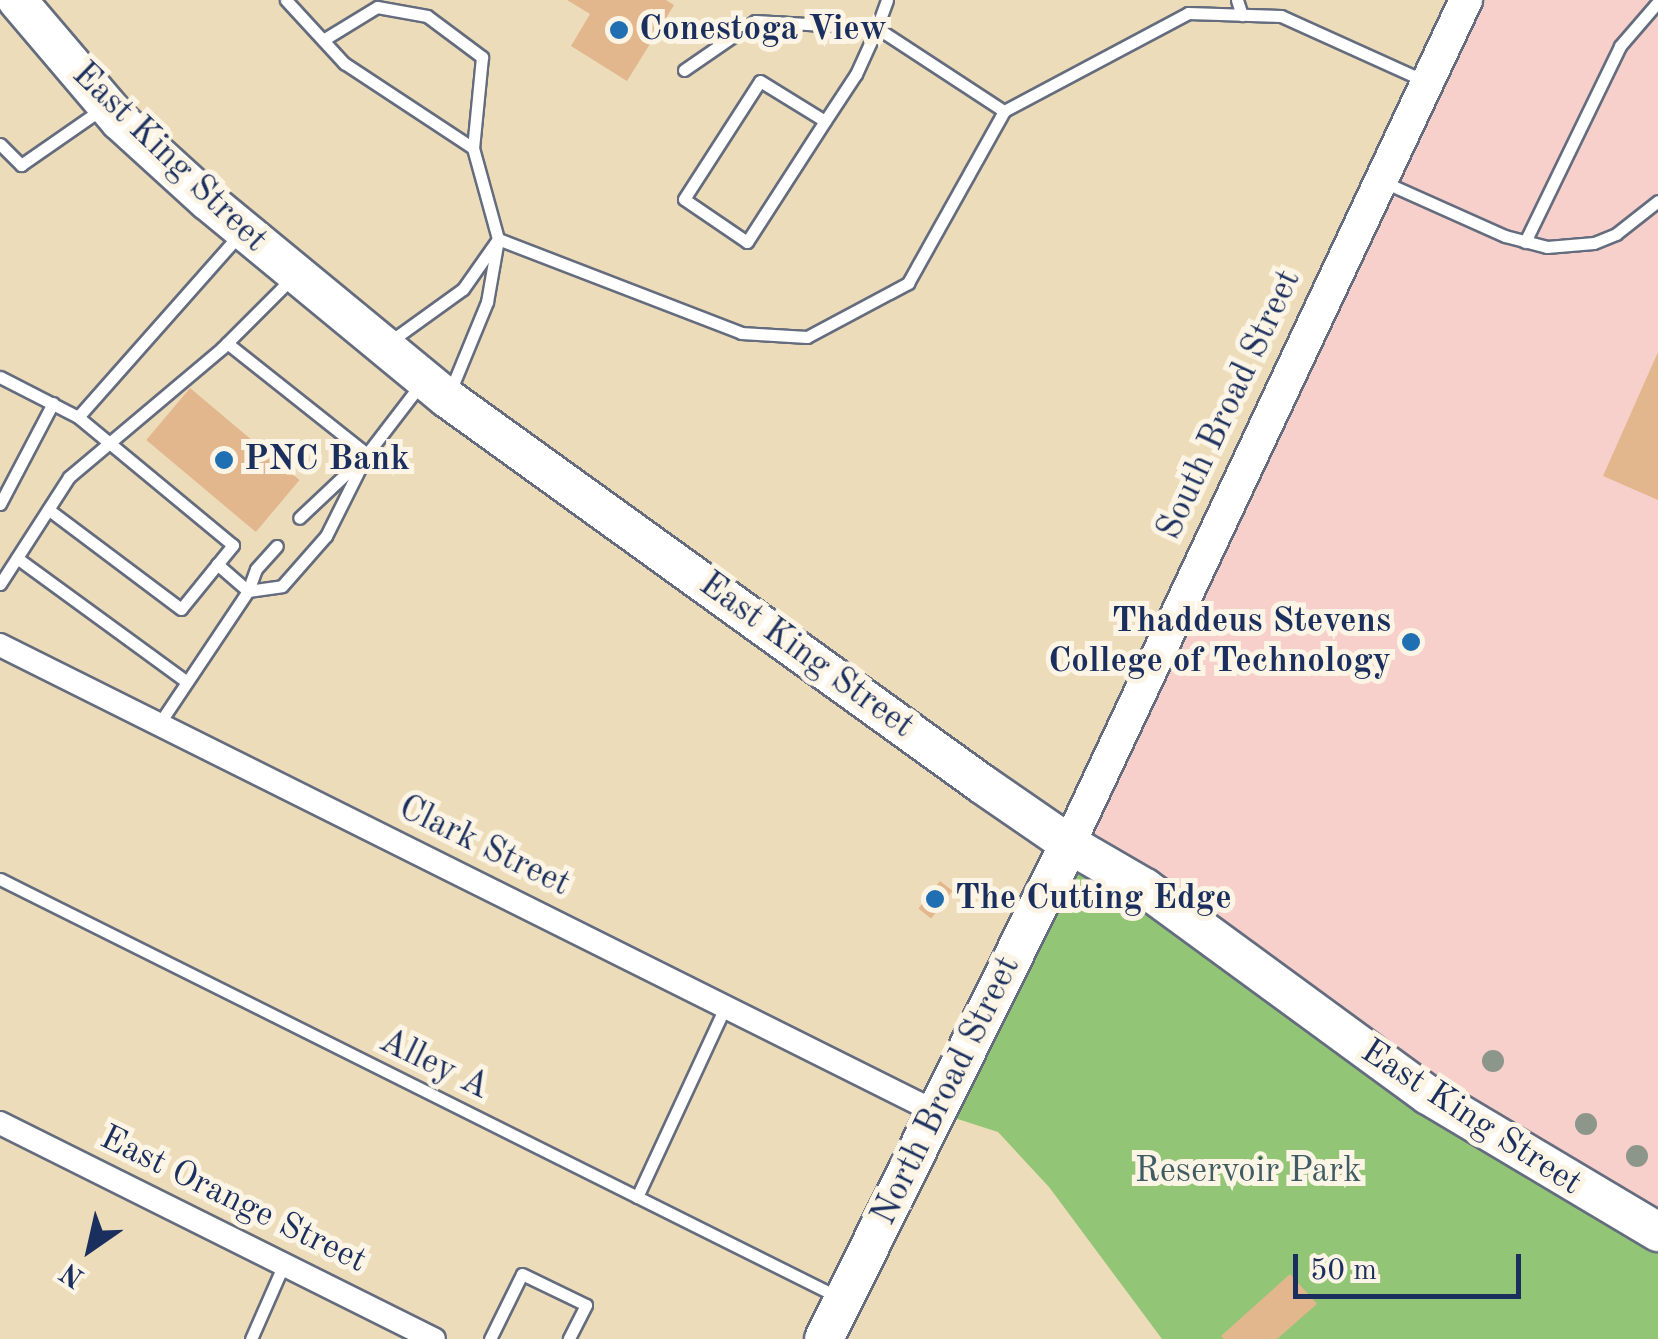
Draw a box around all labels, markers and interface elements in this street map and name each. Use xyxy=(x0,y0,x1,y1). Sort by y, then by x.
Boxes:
place label: Conestoga View xyxy=(639,9,887,51)
marker: Conestoga View xyxy=(608,19,630,41)
street label: East King Street xyxy=(63,54,275,262)
street label: South Broad Street xyxy=(1149,263,1311,547)
place label: PNC Bank xyxy=(244,439,410,481)
marker: PNC Bank xyxy=(213,449,235,471)
street label: East King Street xyxy=(691,564,921,748)
place label: Thaddeus Stevens College of Technology xyxy=(1048,601,1391,683)
marker: Thaddeus Stevens College of Technology xyxy=(1400,631,1422,653)
street label: Clark Street xyxy=(392,788,576,906)
place label: The Cutting Edge xyxy=(955,878,1232,920)
marker: The Cutting Edge xyxy=(924,888,946,910)
street label: North Broad Street xyxy=(864,950,1030,1232)
street label: Alley A xyxy=(372,1021,496,1109)
street label: East King Street xyxy=(1353,1031,1589,1205)
street label: East Orange Street xyxy=(93,1117,373,1283)
park label: Reservoir Park xyxy=(1135,1151,1361,1193)
north arrow xyxy=(40,1199,140,1299)
scale bar xyxy=(1298,1234,1526,1296)
text: N xyxy=(57,1256,90,1291)
text: 50 m xyxy=(1310,1256,1377,1286)

